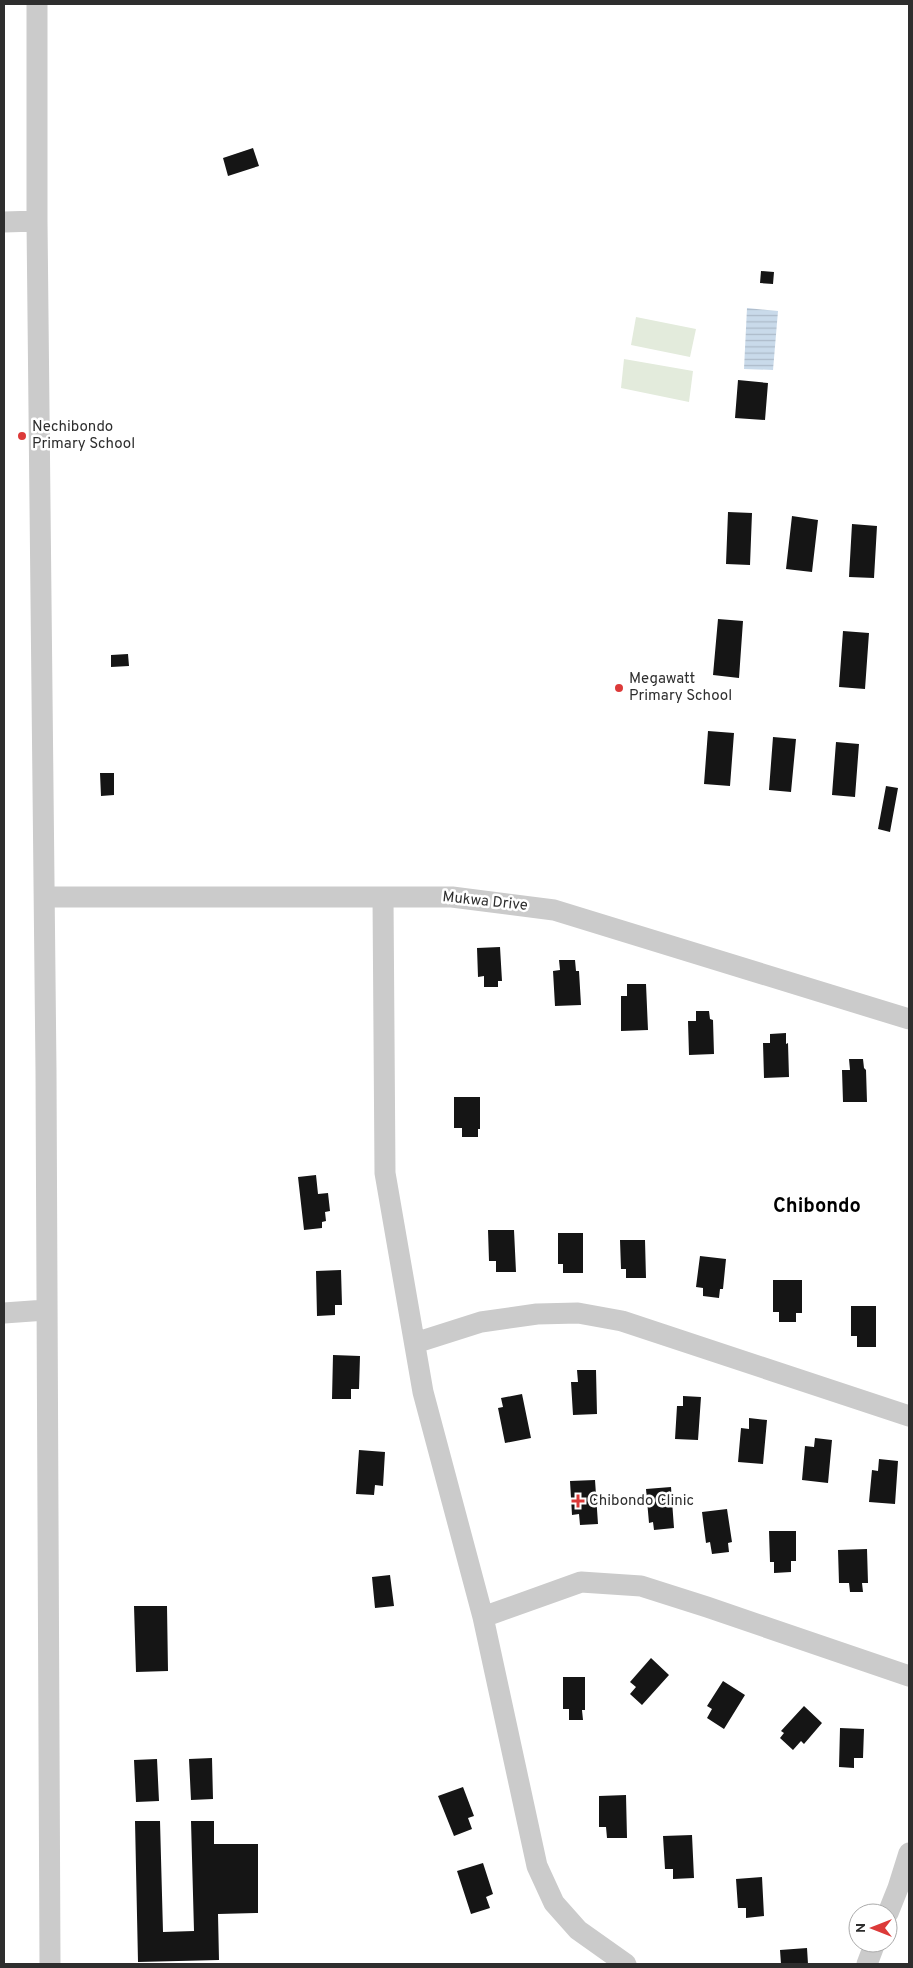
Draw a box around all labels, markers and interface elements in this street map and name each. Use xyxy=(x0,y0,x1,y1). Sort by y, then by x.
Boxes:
place label: Nechibondo Primary School xyxy=(32,418,135,454)
marker: Nechibondo Primary School xyxy=(16,430,28,442)
place label: Megawatt Primary School xyxy=(629,670,732,706)
marker: Megawatt Primary School xyxy=(613,682,625,694)
street label: Mukwa Drive xyxy=(441,888,529,916)
district label: Chibondo xyxy=(773,1194,861,1220)
place label: Chibondo Clinic xyxy=(589,1492,694,1511)
marker: Chibondo Clinic xyxy=(571,1494,585,1508)
north arrow xyxy=(848,1903,898,1953)
text: N xyxy=(853,1923,870,1933)

